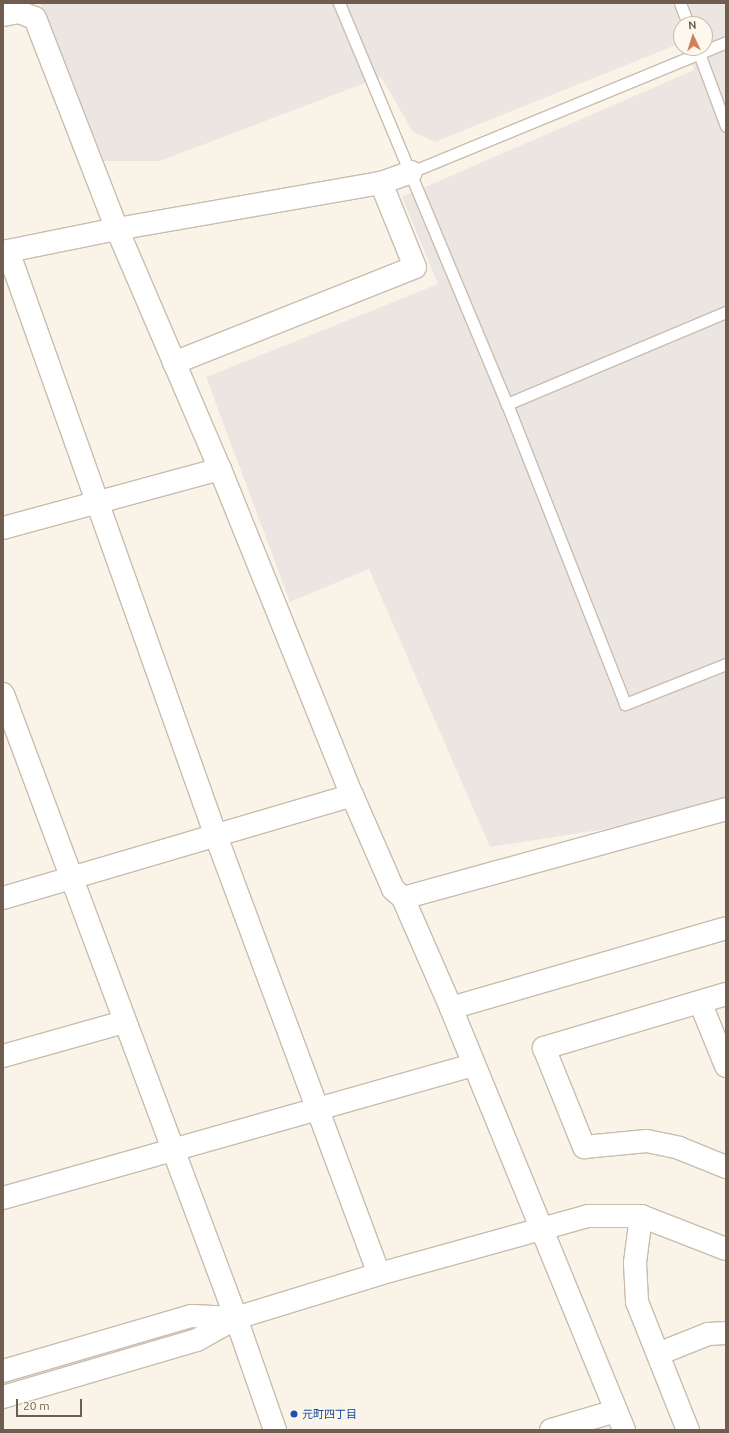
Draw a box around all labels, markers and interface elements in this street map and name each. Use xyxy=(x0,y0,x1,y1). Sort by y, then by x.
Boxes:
north arrow xyxy=(673,16,713,56)
text: N xyxy=(688,19,697,31)
scale bar xyxy=(18,1391,84,1417)
text: 20 m xyxy=(23,1399,50,1412)
place label: 元町四丁目 xyxy=(302,1407,357,1421)
marker: 元町四丁目 xyxy=(289,1409,299,1419)

